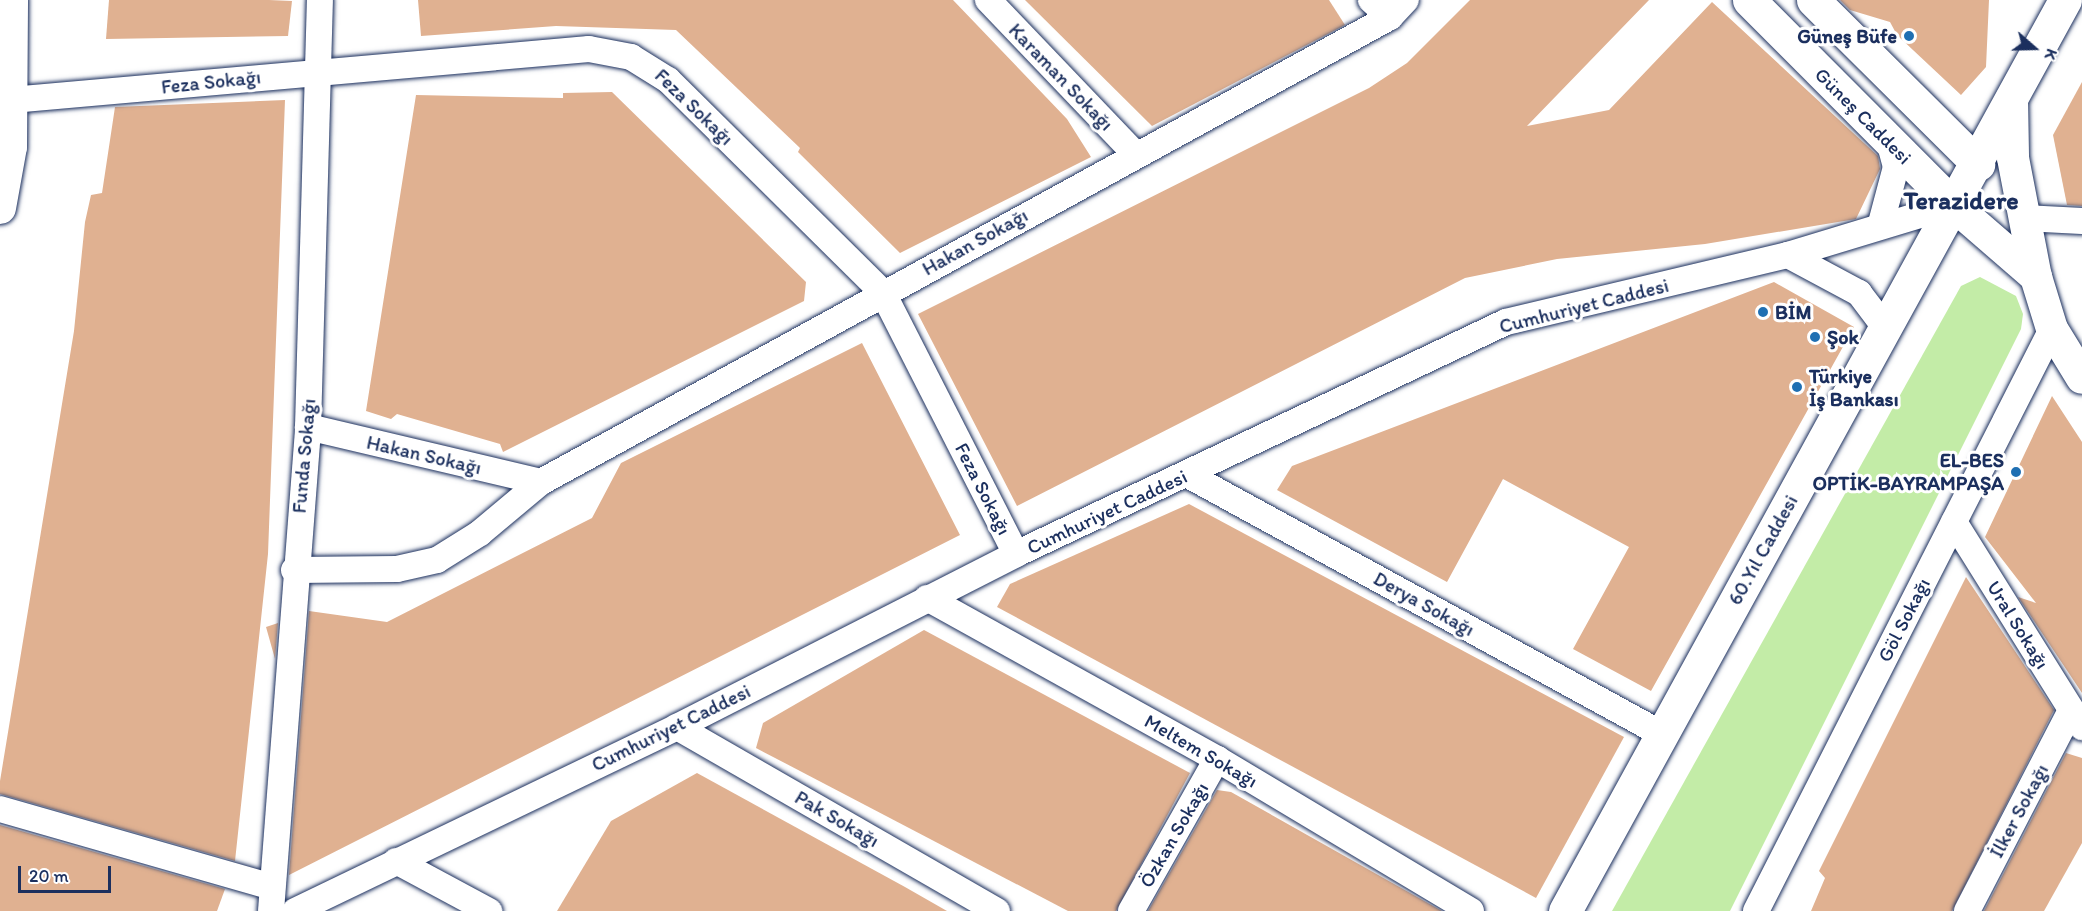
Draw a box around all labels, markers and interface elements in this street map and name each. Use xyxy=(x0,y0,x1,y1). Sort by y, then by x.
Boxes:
street label: Karaman Sokağı xyxy=(1004,18,1118,136)
north arrow xyxy=(2004,18,2064,78)
place label: Güneş Büfe xyxy=(1797,24,1897,48)
marker: Güneş Büfe xyxy=(1902,29,1916,43)
text: K xyxy=(2041,46,2062,62)
street label: Güneş Caddesi xyxy=(1809,62,1917,170)
street label: Feza Sokağı xyxy=(650,64,738,150)
street label: Feza Sokağı xyxy=(160,65,262,99)
district label: Terazidere xyxy=(1903,185,2019,217)
street label: Hakan Sokağı xyxy=(918,203,1032,281)
street label: Cumhuriyet Caddesi xyxy=(1497,273,1671,339)
place label: BİM xyxy=(1775,300,1812,324)
marker: BİM xyxy=(1756,305,1770,319)
place label: Şok xyxy=(1827,325,1859,349)
marker: Şok xyxy=(1808,330,1822,344)
place label: Türkiye İş Bankası xyxy=(1809,364,1899,411)
marker: Türkiye İş Bankası xyxy=(1790,380,1804,394)
street label: Funda Sokağı xyxy=(287,398,321,514)
street label: Hakan Sokağı xyxy=(364,430,484,480)
street label: Feza Sokağı xyxy=(950,439,1016,539)
place label: EL-BES OPTİK-BAYRAMPAŞA xyxy=(1812,448,2004,495)
street label: Cumhuriyet Caddesi xyxy=(1023,464,1191,560)
marker: EL-BES OPTİK-BAYRAMPAŞA xyxy=(2009,465,2023,479)
street label: 60.Yıl Caddesi xyxy=(1723,491,1803,609)
street label: Derya Sokağı xyxy=(1369,566,1479,642)
street label: Göl Sokağı xyxy=(1873,574,1935,666)
street label: Ural Sokağı xyxy=(1982,577,2054,673)
street label: Cumhuriyet Caddesi xyxy=(587,679,755,777)
street label: Meltem Sokağı xyxy=(1140,709,1262,793)
street label: İlker Sokağı xyxy=(1984,760,2054,862)
street label: Özkan Sokağı xyxy=(1134,778,1214,892)
street label: Pak Sokağı xyxy=(791,785,883,853)
scale bar xyxy=(21,854,114,892)
text: 20 m xyxy=(29,865,69,887)

